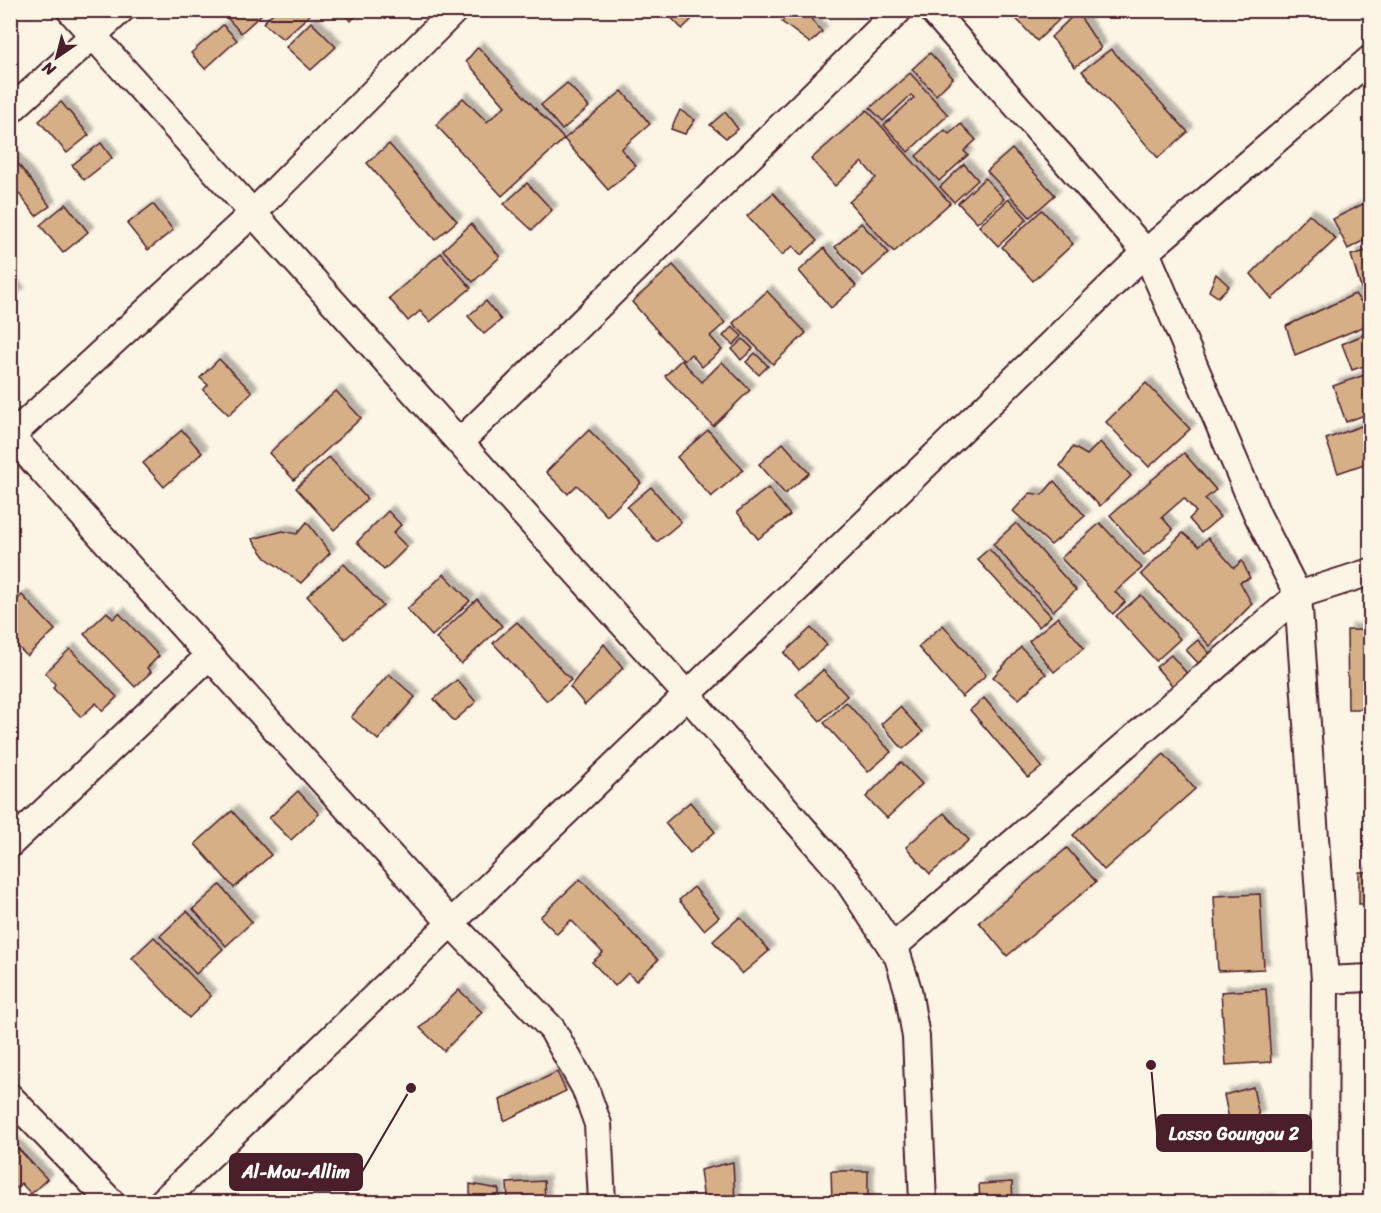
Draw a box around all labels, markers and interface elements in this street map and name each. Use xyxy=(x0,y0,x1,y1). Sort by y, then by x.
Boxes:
north arrow xyxy=(27,27,87,87)
text: N xyxy=(35,53,62,85)
callout: Losso Goungou 2 xyxy=(1157,1115,1311,1151)
text: Losso Goungou 2 xyxy=(1169,1118,1300,1150)
callout: Al-Mou-Allim xyxy=(230,1154,362,1190)
text: Al-Mou-Allim xyxy=(241,1156,350,1188)

